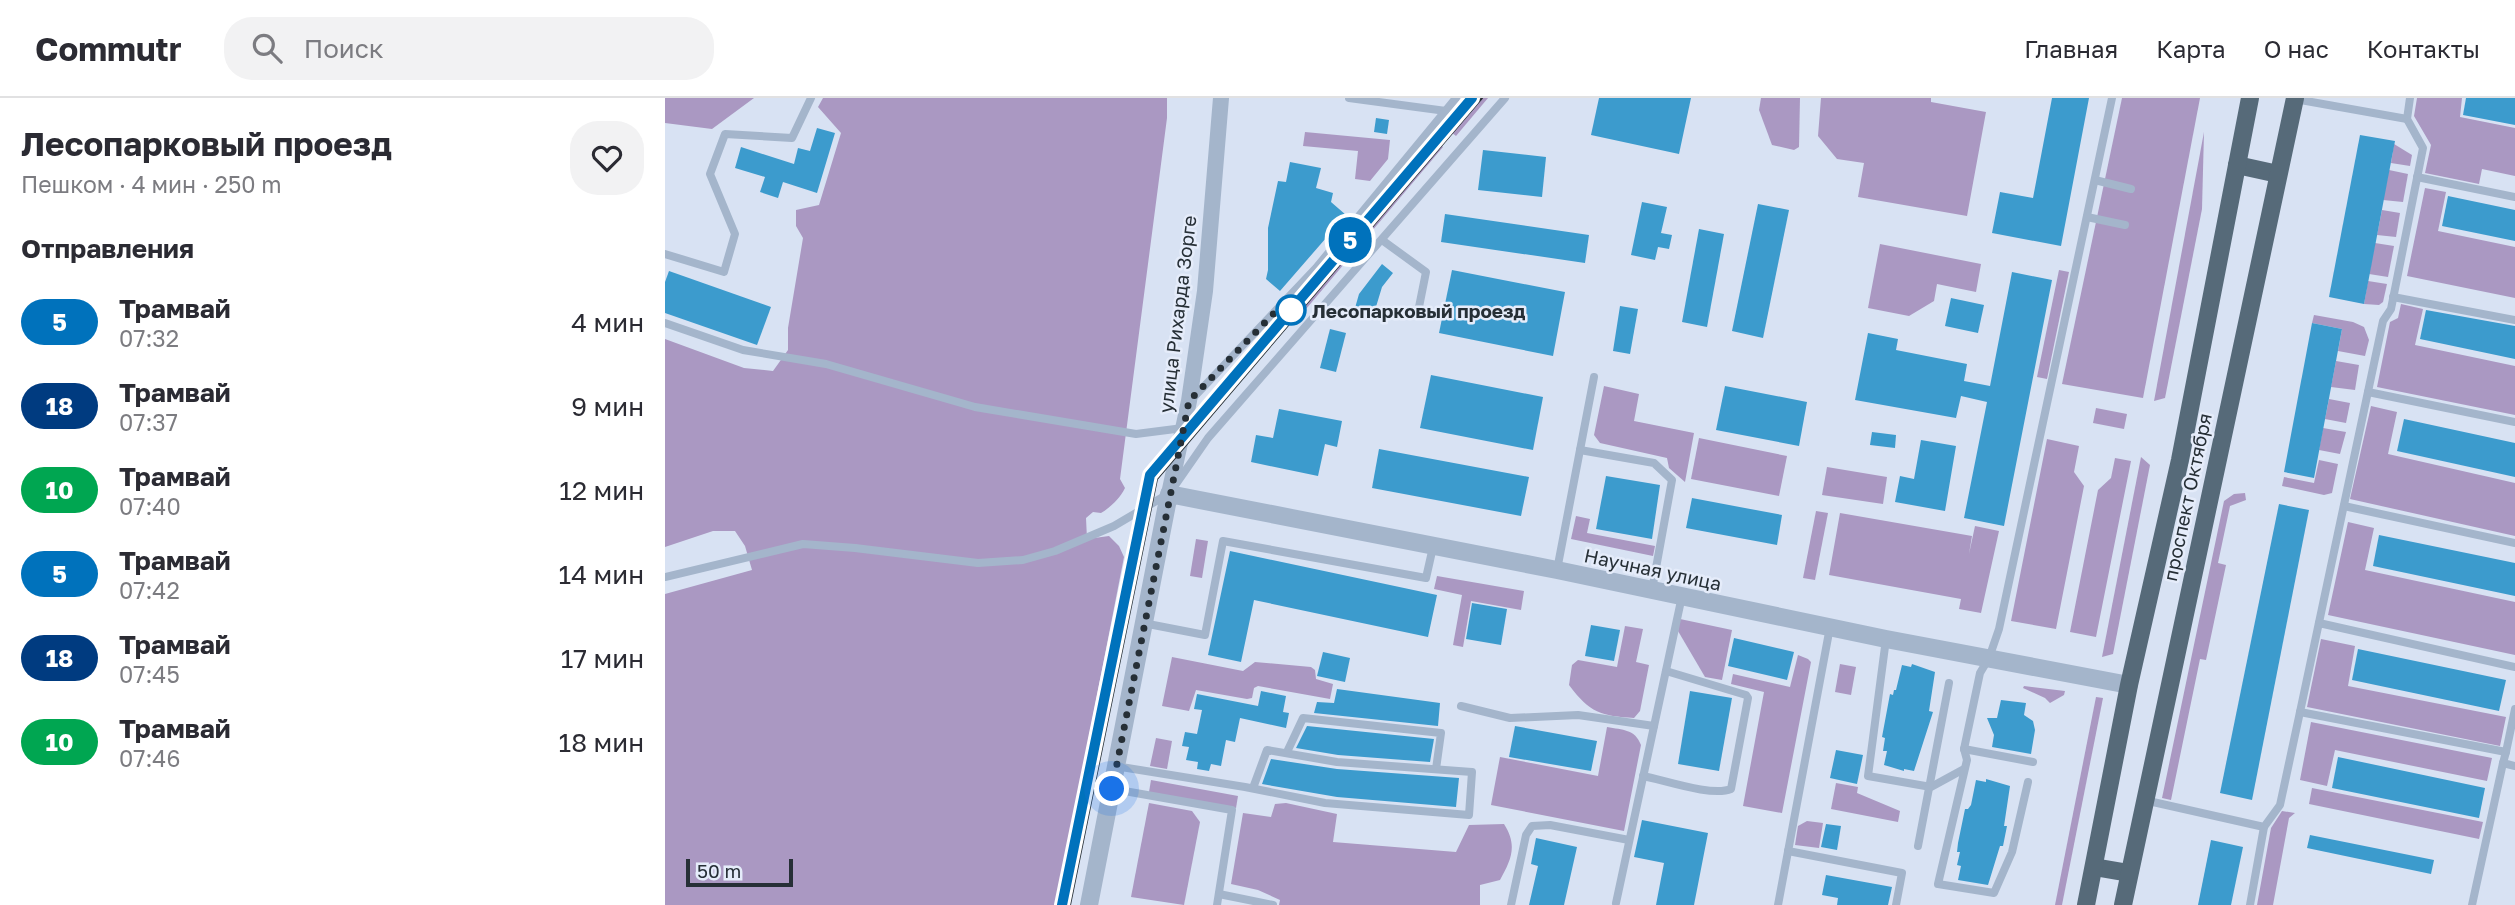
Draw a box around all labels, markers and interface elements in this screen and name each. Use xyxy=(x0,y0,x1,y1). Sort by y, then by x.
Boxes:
search box xyxy=(224,17,714,80)
text: Commutr xyxy=(35,29,182,68)
icon: search xyxy=(248,29,286,67)
text: Поиск xyxy=(304,33,384,64)
text: Главная xyxy=(2024,34,2118,63)
text: Карта xyxy=(2156,34,2226,63)
text: О нас xyxy=(2264,34,2329,63)
text: Контакты xyxy=(2367,34,2480,63)
button: heart xyxy=(570,121,644,195)
text: Лесопарковый проезд xyxy=(21,124,392,163)
text: Пешком · 4 мин · 250 m xyxy=(21,170,282,198)
street label: улица Рихарда Зорге xyxy=(1153,214,1201,414)
line badge: 5 xyxy=(1327,217,1373,263)
text: 5 xyxy=(1343,225,1357,254)
text: Отправления xyxy=(21,233,194,264)
text: Трамвай xyxy=(119,293,231,324)
marker: Лесопарковый проезд xyxy=(1276,295,1306,325)
place label: Лесопарковый проезд xyxy=(1312,299,1526,322)
text: 5 xyxy=(52,307,67,336)
text: 4 мин xyxy=(571,307,644,338)
text: 07:32 xyxy=(119,324,179,352)
text: Трамвай xyxy=(119,377,231,408)
text: 18 xyxy=(46,391,73,420)
text: 9 мин xyxy=(571,391,644,422)
text: 07:37 xyxy=(119,408,178,436)
street label: проспект Октября xyxy=(2158,411,2216,583)
text: Трамвай xyxy=(119,461,231,492)
text: 10 xyxy=(46,475,73,504)
text: 12 мин xyxy=(559,475,644,506)
text: 07:40 xyxy=(119,492,181,520)
street label: Научная улица xyxy=(1582,543,1724,595)
text: Трамвай xyxy=(119,545,231,576)
text: 5 xyxy=(52,559,67,588)
text: 14 мин xyxy=(559,559,644,590)
text: 07:42 xyxy=(119,576,180,604)
text: Трамвай xyxy=(119,629,231,660)
text: 18 xyxy=(46,643,73,672)
text: 17 мин xyxy=(561,643,644,674)
text: 07:45 xyxy=(119,660,180,688)
text: Трамвай xyxy=(119,713,231,744)
text: 10 xyxy=(46,727,73,756)
text: 18 мин xyxy=(559,727,644,758)
text: 07:46 xyxy=(119,744,180,772)
your location xyxy=(1094,771,1129,806)
scale bar xyxy=(686,856,793,888)
text: 50 m xyxy=(697,859,741,882)

